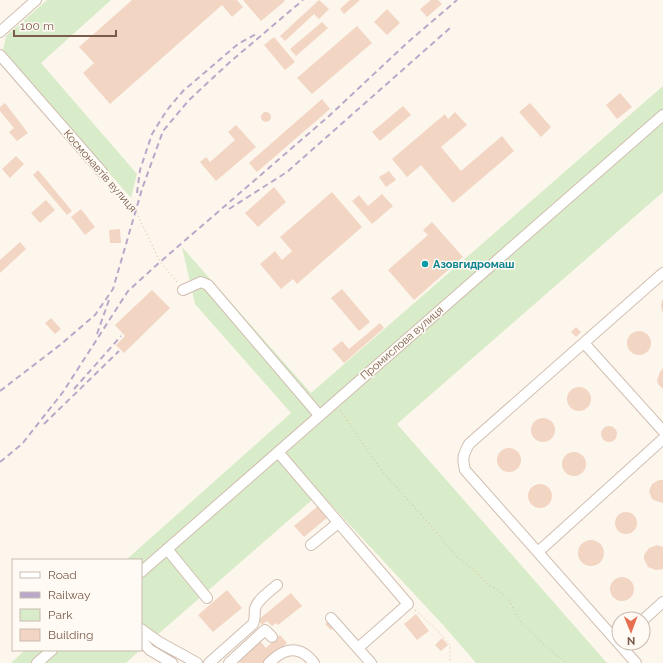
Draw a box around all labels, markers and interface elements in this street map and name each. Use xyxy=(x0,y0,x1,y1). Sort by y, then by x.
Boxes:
scale bar xyxy=(14,12,116,38)
text: 100 m xyxy=(20,19,54,33)
street label: Космонавтів вулиця xyxy=(61,127,139,215)
place label: Азовгидромаш xyxy=(433,258,515,271)
marker: Азовгидромаш xyxy=(420,259,430,269)
street label: Промислова вулиця xyxy=(358,303,446,383)
legend xyxy=(12,559,142,651)
text: Road xyxy=(48,568,77,582)
text: Railway xyxy=(48,588,91,602)
text: Park xyxy=(48,608,73,622)
north arrow xyxy=(611,611,651,651)
text: Building xyxy=(48,628,94,642)
text: N xyxy=(627,634,635,647)

